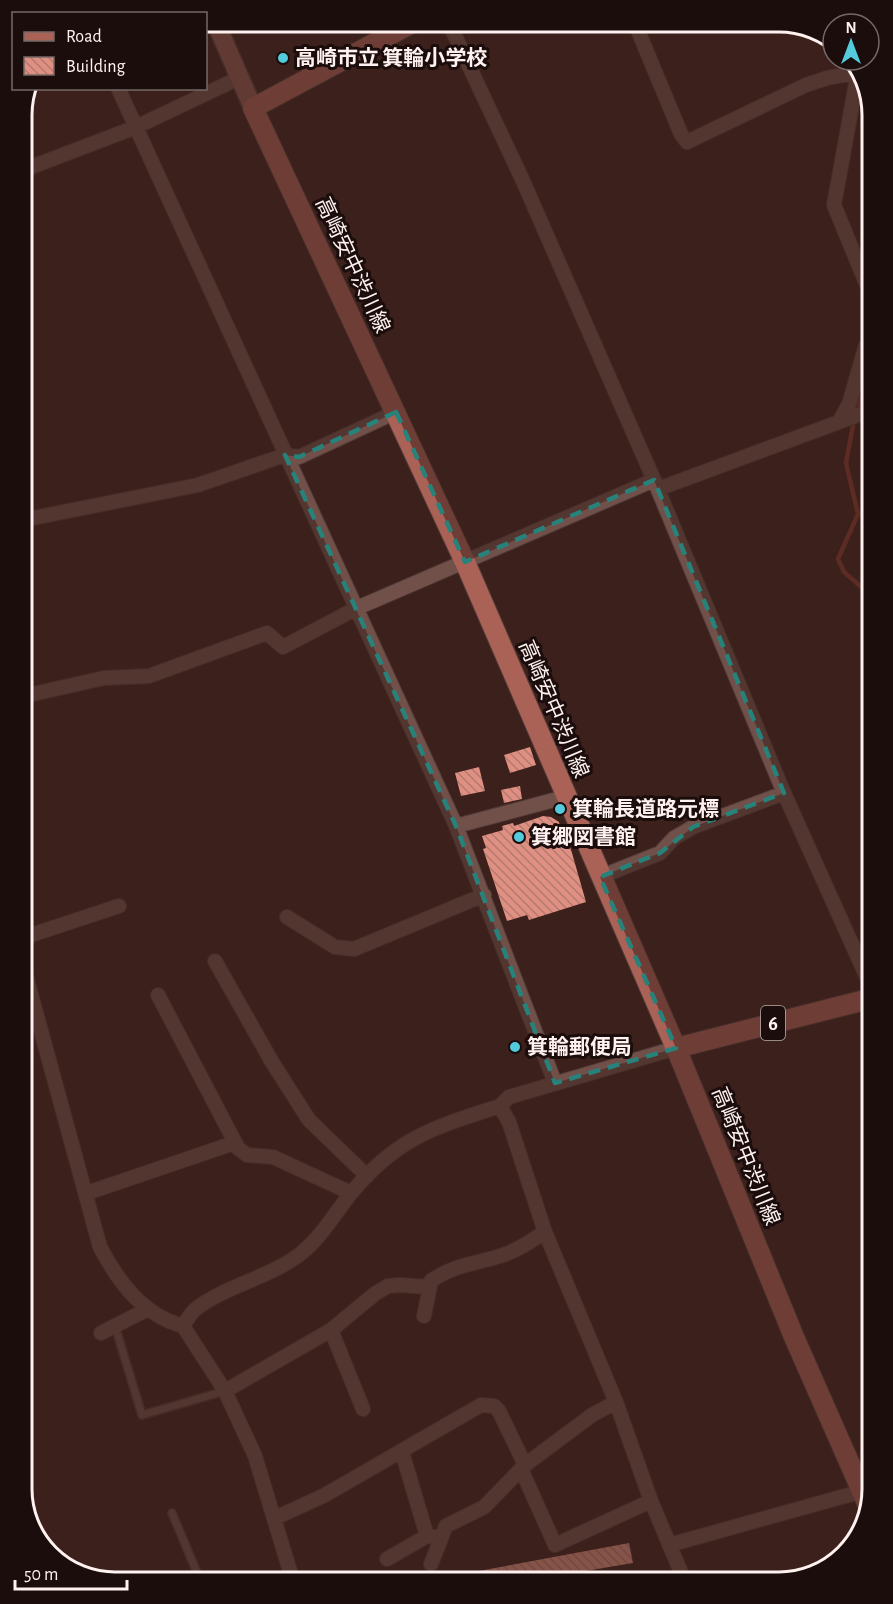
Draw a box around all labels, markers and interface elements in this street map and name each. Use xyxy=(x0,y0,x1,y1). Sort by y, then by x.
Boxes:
legend xyxy=(12,12,207,90)
north arrow xyxy=(821,12,881,72)
text: N xyxy=(845,20,857,36)
text: Road xyxy=(66,28,102,46)
place label: 高崎市立 箕輪小学校 xyxy=(295,46,487,69)
marker: 高崎市立 箕輪小学校 xyxy=(276,51,290,65)
text: Building xyxy=(66,58,126,76)
street label: 高崎安中渋川線 xyxy=(312,194,394,336)
street label: 高崎安中渋川線 xyxy=(515,637,593,781)
place label: 箕輪長道路元標 xyxy=(572,797,719,820)
marker: 箕輪長道路元標 xyxy=(553,802,567,816)
place label: 箕郷図書館 xyxy=(531,826,636,848)
marker: 箕郷図書館 xyxy=(512,830,526,844)
road number: 6 xyxy=(761,1006,785,1040)
place label: 箕輪郵便局 xyxy=(527,1035,632,1058)
marker: 箕輪郵便局 xyxy=(508,1040,522,1054)
street label: 高崎安中渋川線 xyxy=(708,1084,784,1228)
scale bar xyxy=(15,1553,128,1591)
text: 50 m xyxy=(24,1566,58,1584)

